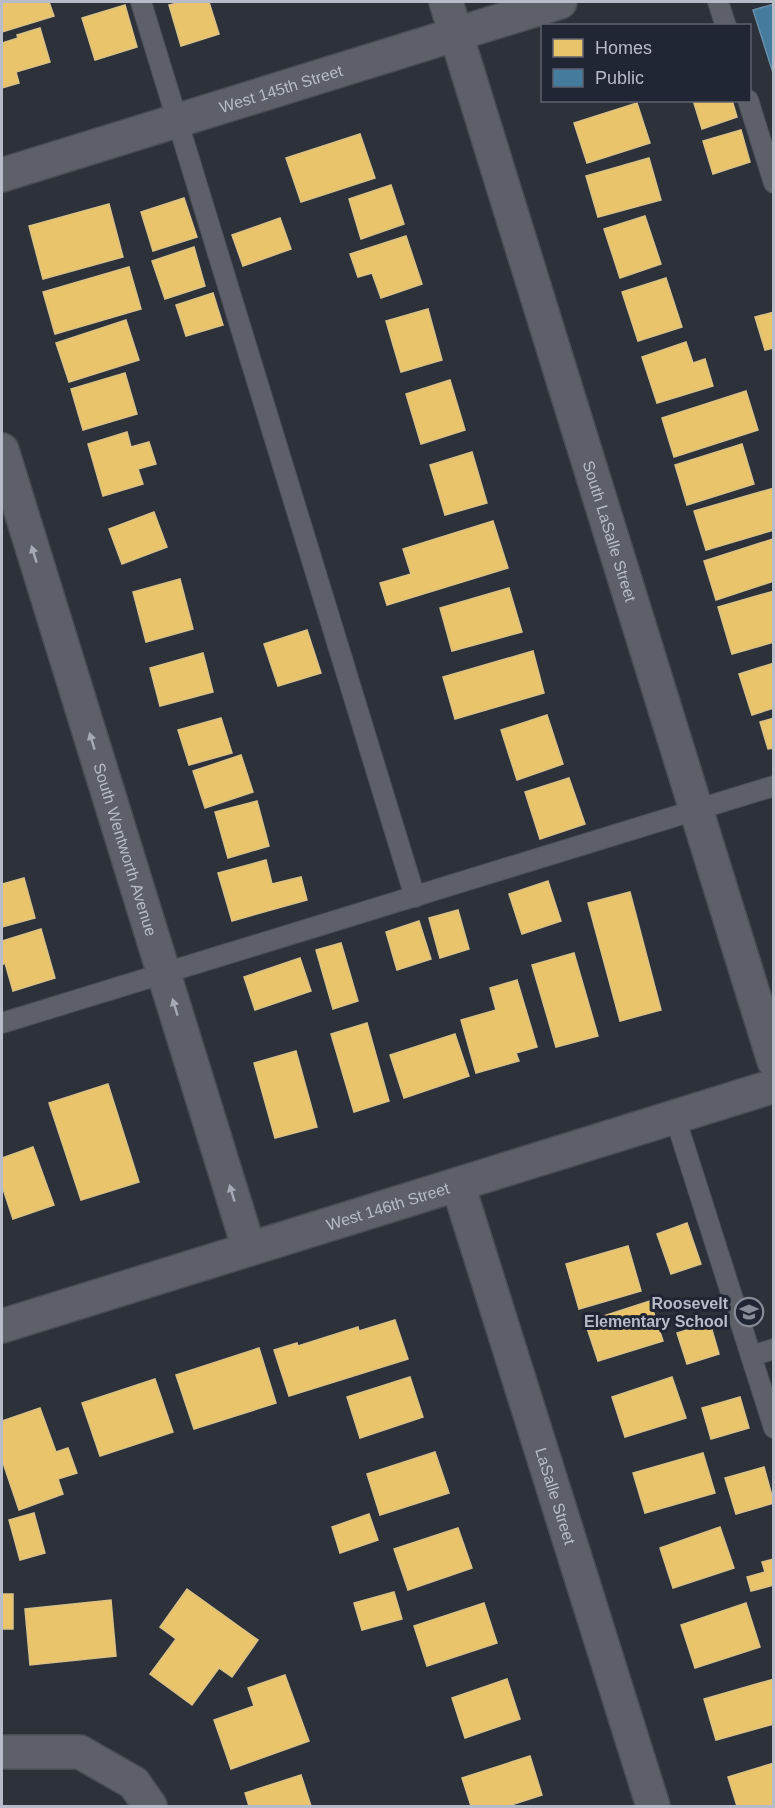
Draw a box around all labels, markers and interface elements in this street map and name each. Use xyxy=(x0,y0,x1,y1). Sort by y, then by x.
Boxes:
legend xyxy=(541,24,751,102)
text: Homes xyxy=(595,38,652,58)
street label: West 145th Street xyxy=(217,62,345,116)
text: Public xyxy=(595,68,644,88)
street label: South LaSalle Street xyxy=(580,459,639,605)
one-way arrow xyxy=(29,545,38,563)
one-way arrow xyxy=(87,731,96,749)
street label: South Wentworth Avenue xyxy=(90,761,160,938)
one-way arrow xyxy=(169,998,179,1016)
street label: West 146th Street xyxy=(324,1179,452,1234)
one-way arrow xyxy=(227,1184,236,1202)
place label: Roosevelt Elementary School xyxy=(584,1295,729,1330)
school or university icon: Roosevelt Elementary School xyxy=(733,1296,765,1328)
street label: LaSalle Street xyxy=(532,1446,579,1547)

